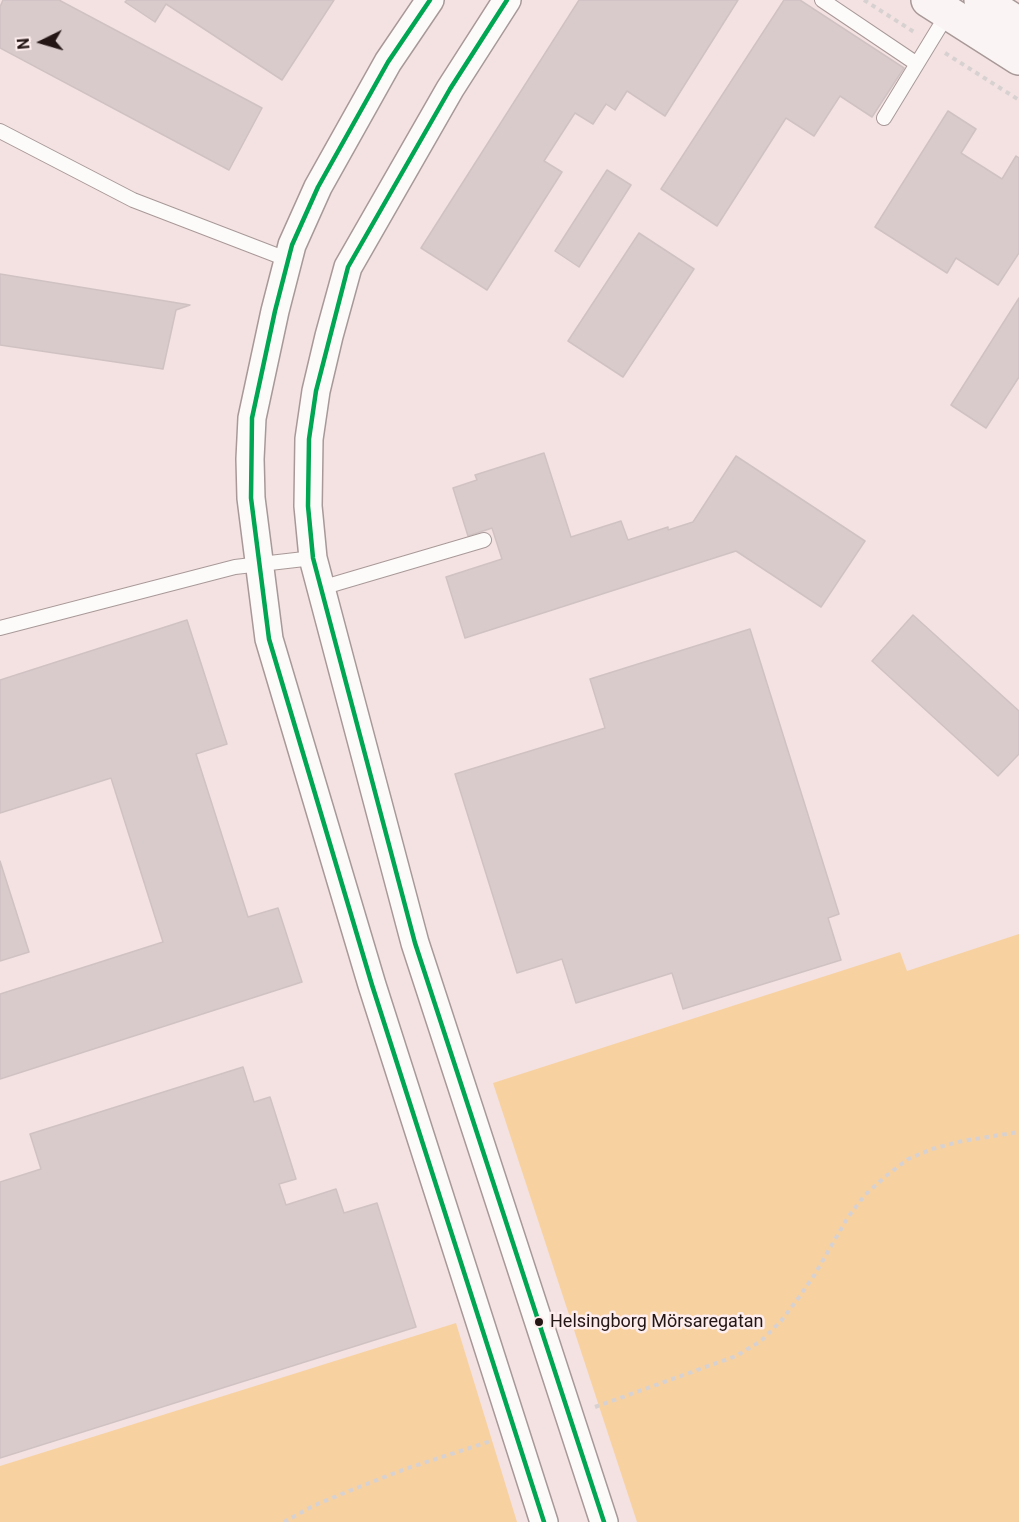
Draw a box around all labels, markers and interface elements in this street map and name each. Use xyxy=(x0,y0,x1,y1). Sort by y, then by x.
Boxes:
north arrow xyxy=(12,12,72,72)
text: N xyxy=(14,37,34,50)
place label: Helsingborg Mörsaregatan xyxy=(550,1311,764,1333)
marker: Helsingborg Mörsaregatan xyxy=(533,1316,545,1328)

